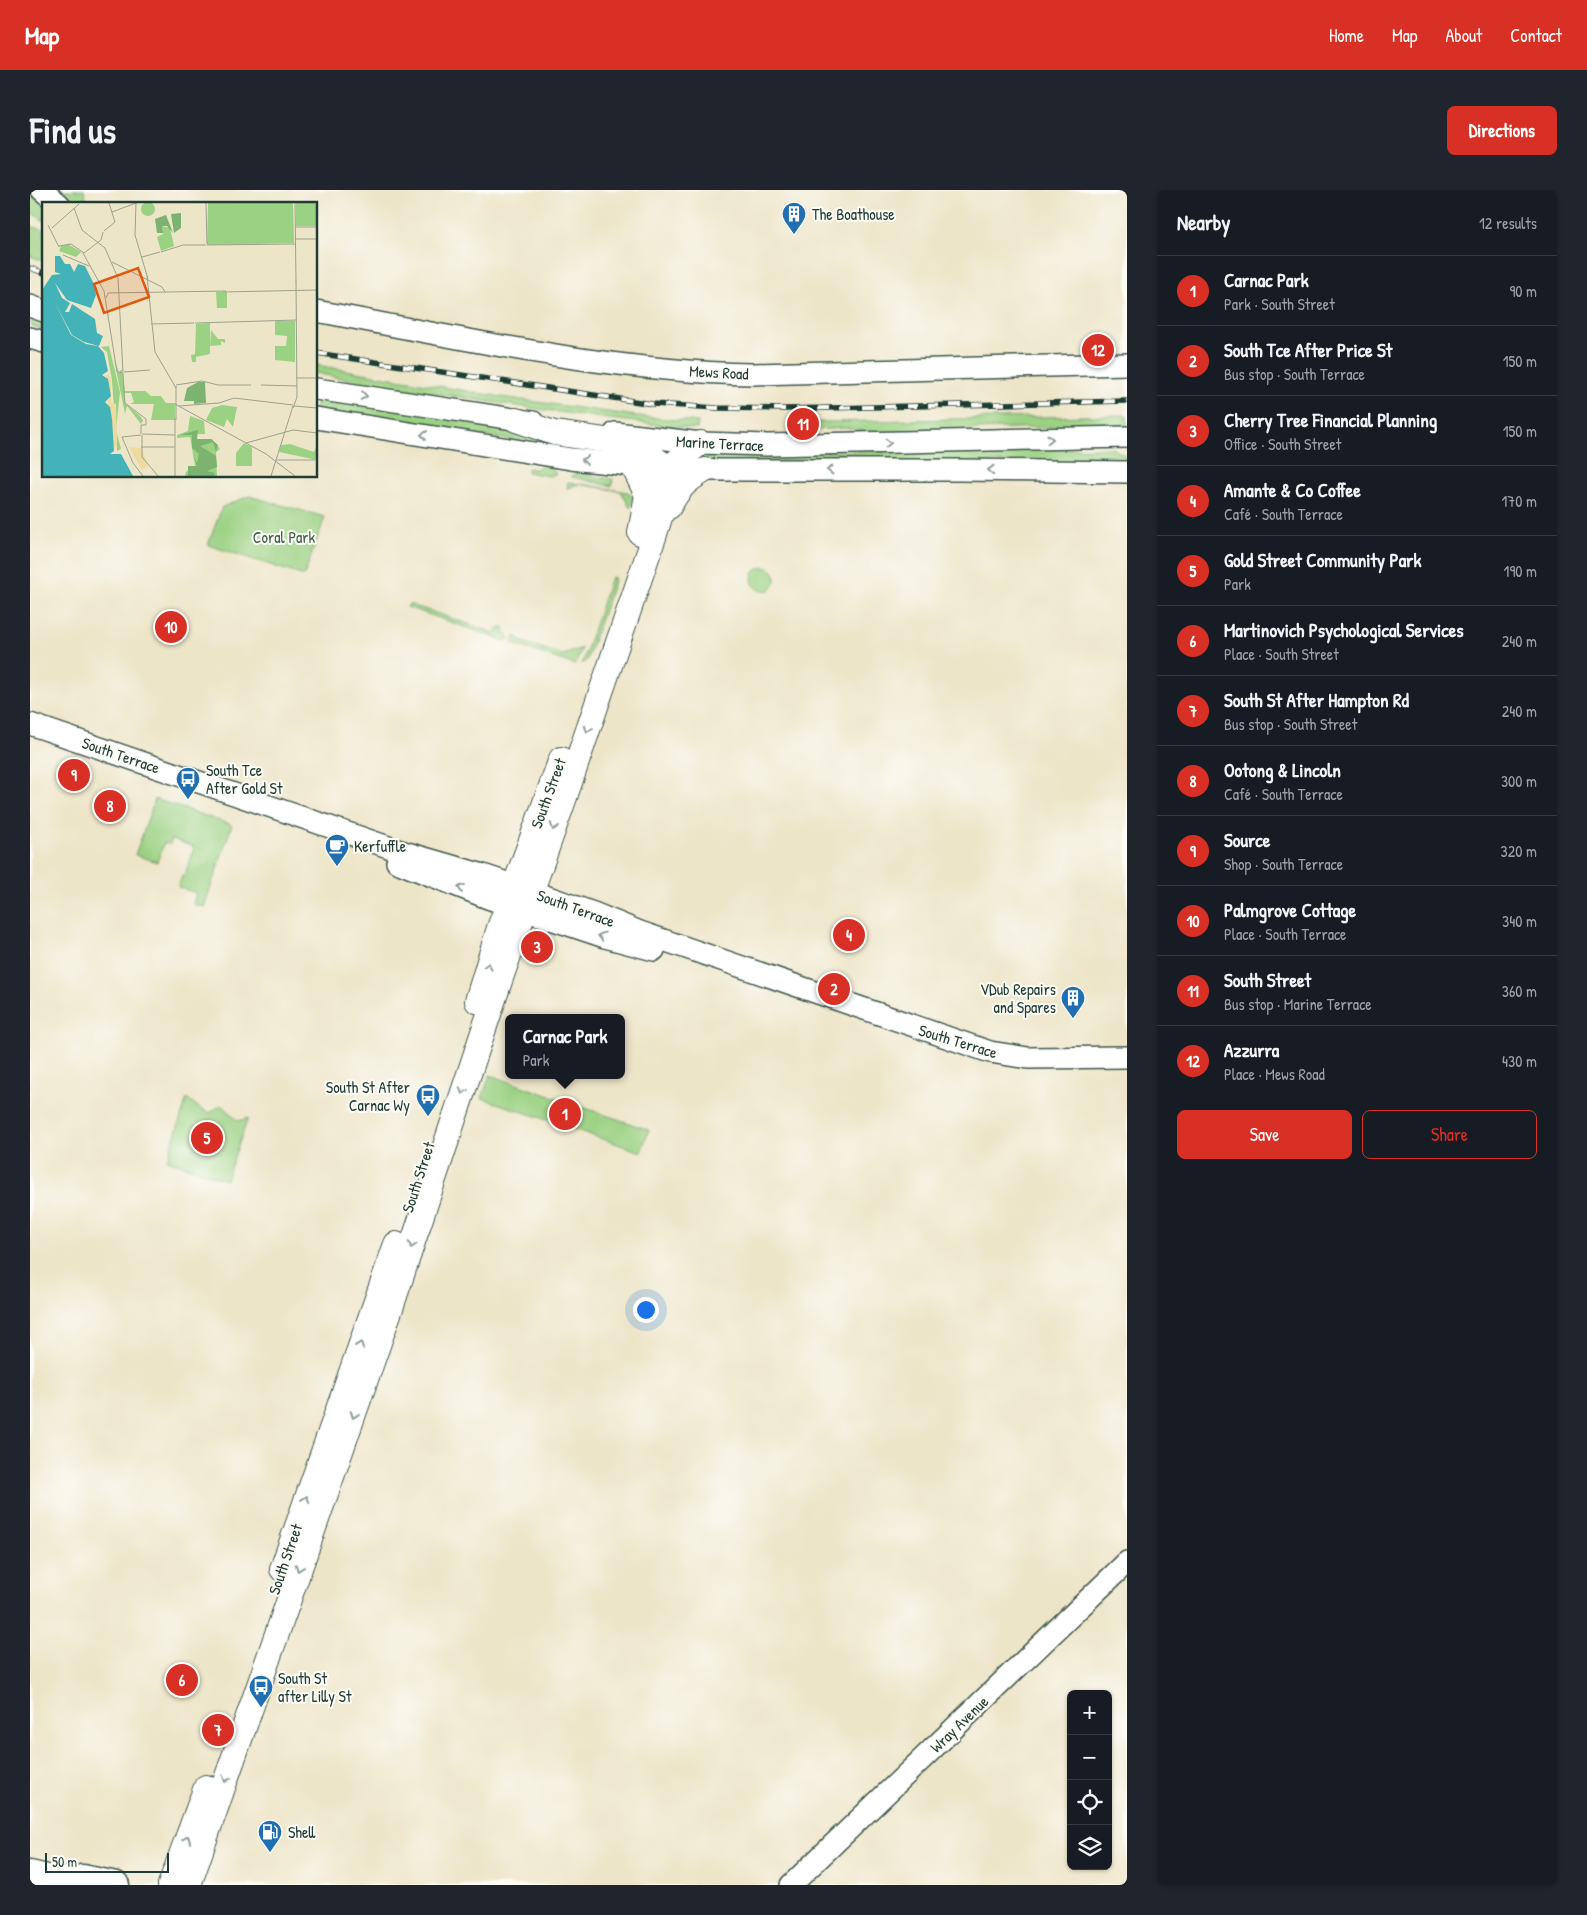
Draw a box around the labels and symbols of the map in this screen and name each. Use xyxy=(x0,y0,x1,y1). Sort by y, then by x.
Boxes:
building icon: The Boathouse xyxy=(781,201,807,235)
inset map xyxy=(42,202,318,478)
place label: The Boathouse xyxy=(812,203,895,225)
pin: 12 xyxy=(1082,331,1114,369)
street label: Mews Road xyxy=(689,359,749,385)
one-way arrow xyxy=(360,391,369,401)
pin: 11 xyxy=(787,405,819,443)
street label: Marine Terrace xyxy=(676,430,765,456)
one-way arrow xyxy=(420,431,429,441)
one-way arrow xyxy=(1046,434,1054,444)
one-way arrow xyxy=(884,438,892,448)
one-way arrow xyxy=(581,455,589,466)
one-way arrow xyxy=(825,465,833,476)
one-way arrow xyxy=(987,465,994,475)
park label: Coral Park xyxy=(253,526,316,548)
pin: 10 xyxy=(155,608,187,646)
one-way arrow xyxy=(584,724,594,732)
street label: South Terrace xyxy=(79,731,164,779)
street label: South Street xyxy=(525,754,571,831)
pin: 9 xyxy=(58,756,90,794)
place label: South Tce After Gold St xyxy=(206,759,283,799)
bus stop icon: South Tce After Gold St xyxy=(175,766,201,800)
pin: 8 xyxy=(94,787,126,825)
one-way arrow xyxy=(550,822,560,831)
cafe icon: Kerfuffle xyxy=(324,833,350,867)
place label: Kerfuffle xyxy=(354,835,407,857)
one-way arrow xyxy=(457,884,466,894)
street label: South Terrace xyxy=(534,884,618,932)
pin: 4 xyxy=(833,916,865,954)
pin: 3 xyxy=(521,928,553,966)
one-way arrow xyxy=(598,932,606,942)
one-way arrow xyxy=(482,962,492,970)
pin: 2 xyxy=(818,970,850,1008)
place label: VDub Repairs and Spares xyxy=(980,978,1056,1018)
building icon: VDub Repairs and Spares xyxy=(1060,985,1086,1019)
street label: South Terrace xyxy=(916,1019,1001,1064)
place label: South St After Carnac Wy xyxy=(326,1076,410,1116)
bus stop icon: South St After Carnac Wy xyxy=(415,1083,441,1117)
one-way arrow xyxy=(459,1086,469,1095)
pin: 1 xyxy=(549,1095,581,1133)
pin: 5 xyxy=(191,1119,223,1157)
street label: South Street xyxy=(396,1138,440,1215)
one-way arrow xyxy=(408,1240,418,1249)
your location xyxy=(633,1297,659,1323)
one-way arrow xyxy=(354,1342,364,1350)
one-way arrow xyxy=(349,1411,359,1419)
one-way arrow xyxy=(300,1495,310,1503)
street label: South Street xyxy=(263,1520,307,1597)
one-way arrow xyxy=(295,1564,305,1572)
pin: 6 xyxy=(166,1661,198,1699)
place label: South St after Lilly St xyxy=(278,1667,352,1707)
bus stop icon: South St after Lilly St xyxy=(248,1674,274,1708)
street label: Wray Avenue xyxy=(925,1690,993,1757)
pin: 7 xyxy=(202,1711,234,1749)
one-way arrow xyxy=(222,1774,232,1782)
fuel station icon: Shell xyxy=(257,1819,283,1853)
place label: Shell xyxy=(288,1821,315,1843)
one-way arrow xyxy=(180,1835,191,1844)
scale bar xyxy=(45,1850,169,1873)

